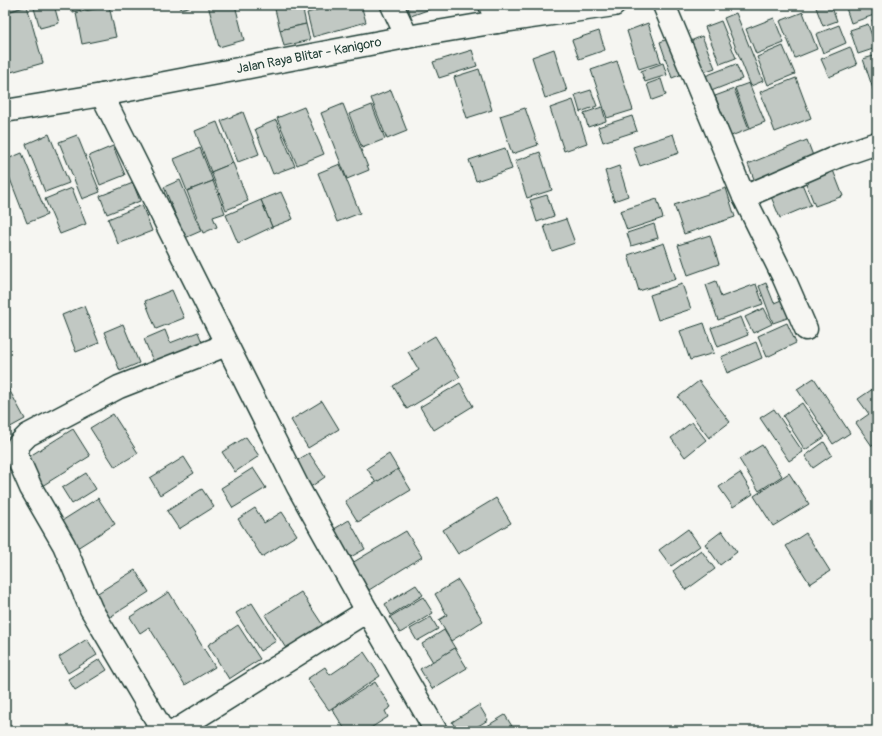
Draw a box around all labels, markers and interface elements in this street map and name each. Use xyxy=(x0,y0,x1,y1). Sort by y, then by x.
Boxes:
street label: Jalan Raya Blitar - Kanigoro xyxy=(235,34,383,77)

